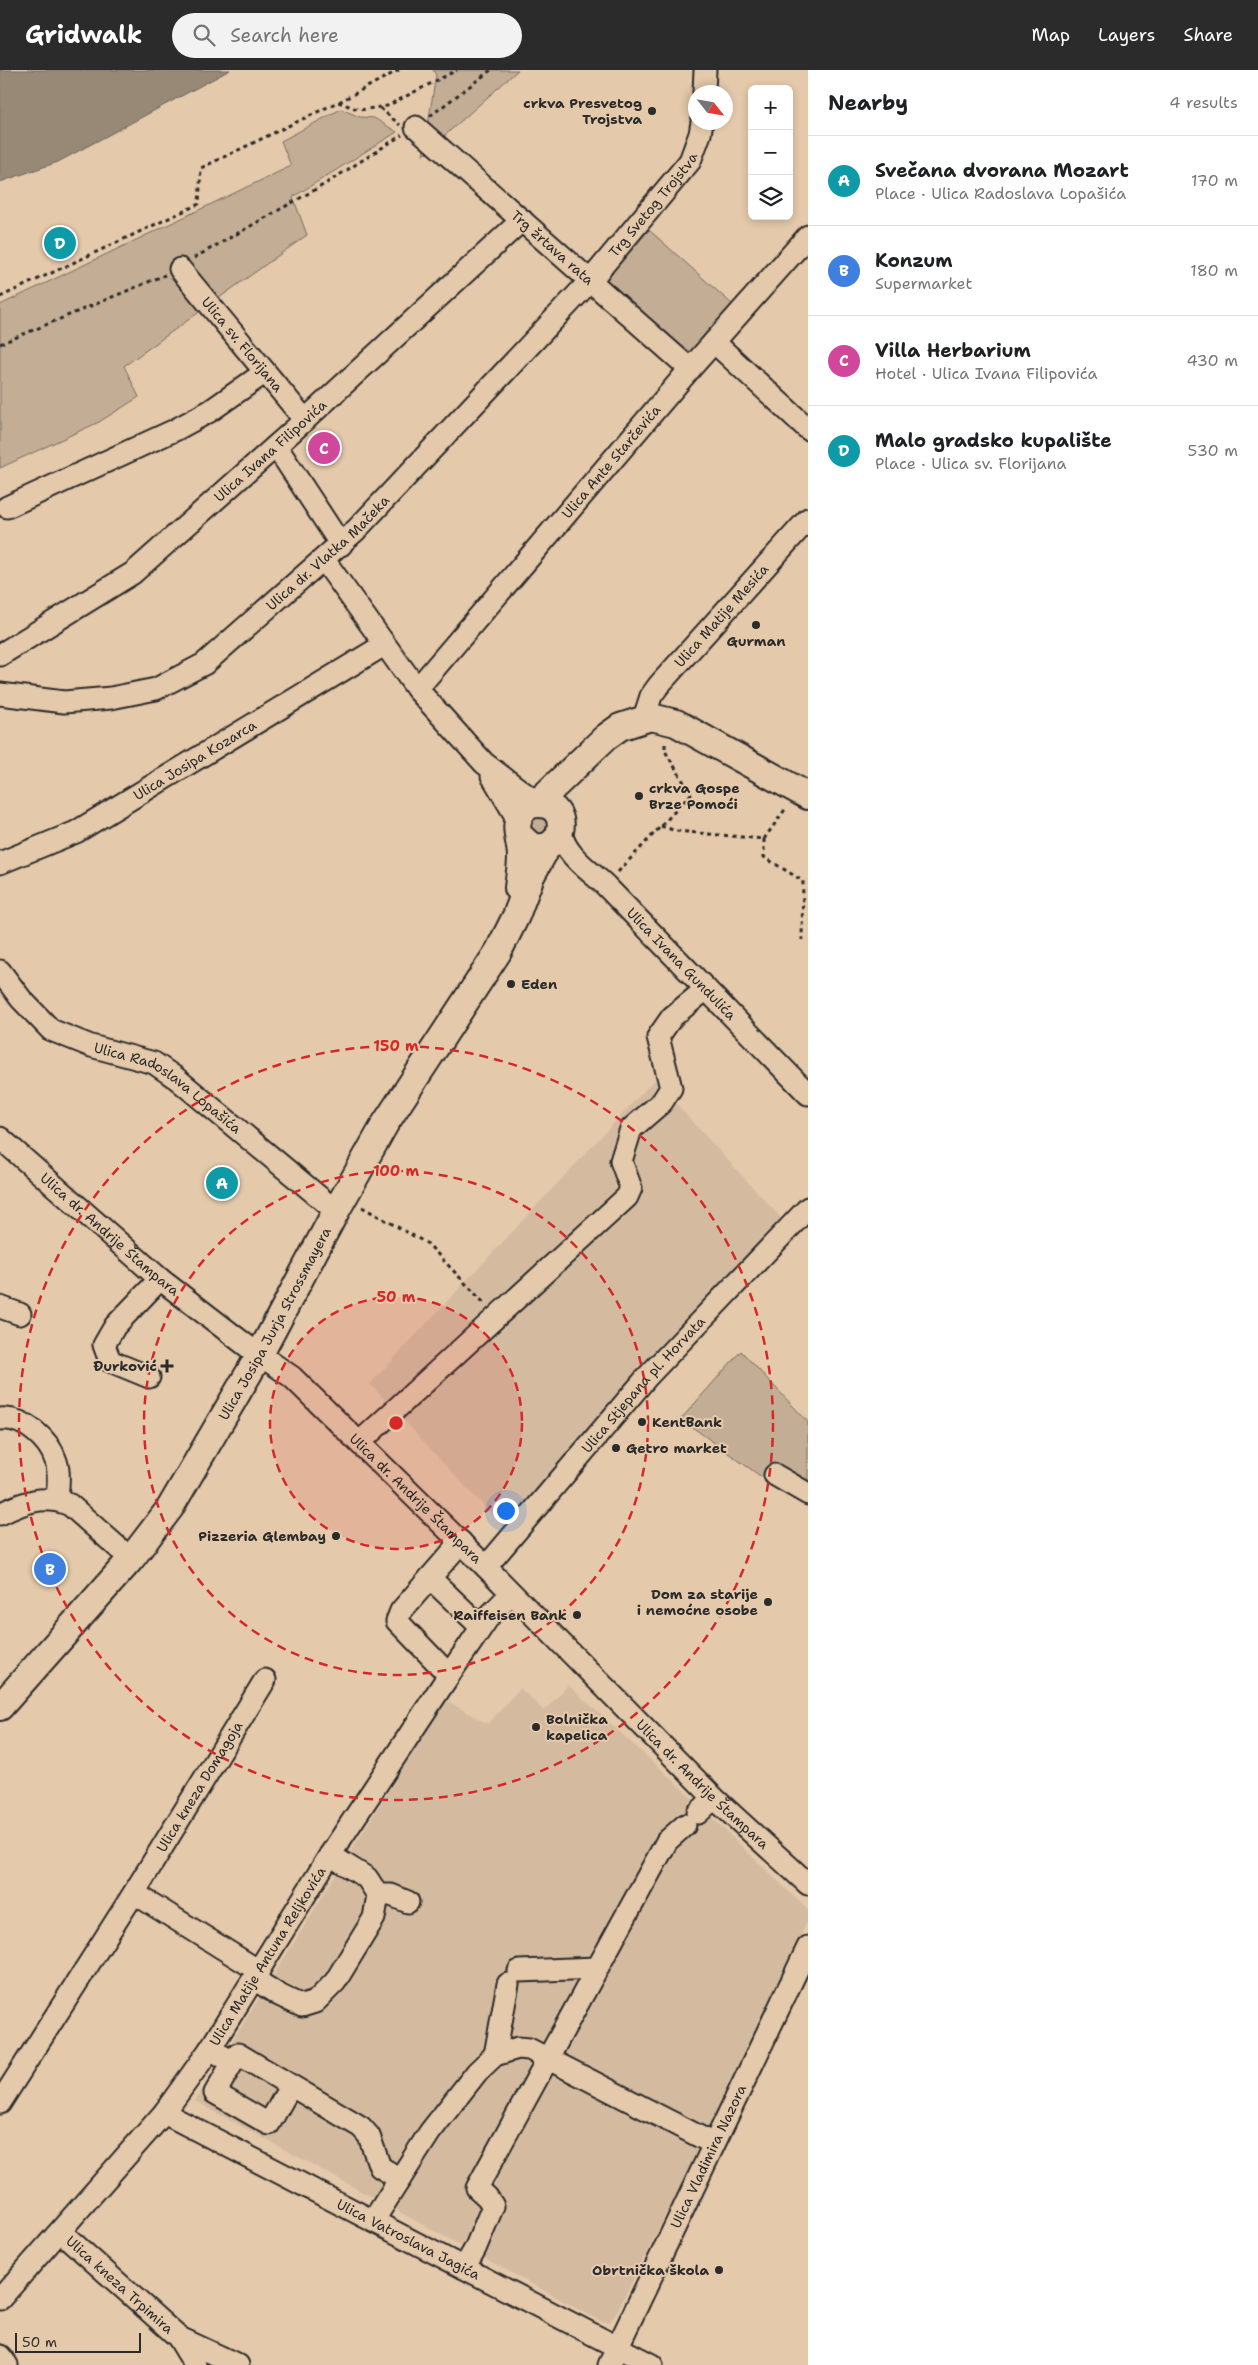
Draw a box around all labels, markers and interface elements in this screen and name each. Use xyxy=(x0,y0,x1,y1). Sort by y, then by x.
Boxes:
search box xyxy=(172,13,522,58)
text: Gridwalk xyxy=(25,19,142,51)
icon: search xyxy=(190,21,218,49)
text: Search here xyxy=(230,23,339,48)
text: Map xyxy=(1032,23,1070,47)
text: Layers xyxy=(1098,23,1155,47)
text: Share xyxy=(1183,23,1233,47)
north arrow xyxy=(688,85,733,130)
map controls xyxy=(748,85,793,220)
button: + xyxy=(748,85,793,130)
text: Nearby xyxy=(828,89,908,117)
text: 4 results xyxy=(1169,92,1238,113)
place label: crkva Presvetog Trojstva xyxy=(523,94,642,128)
marker: crkva Presvetog Trojstva xyxy=(646,105,658,117)
button: − xyxy=(748,130,793,175)
street label: Trg Svetog Trojstva xyxy=(605,150,701,261)
text: Svečana dvorana Mozart xyxy=(875,158,1129,183)
text: A xyxy=(838,170,850,191)
text: 170 m xyxy=(1191,170,1238,191)
button: layers xyxy=(748,175,793,220)
text: Place · Ulica Radoslava Lopašića xyxy=(875,183,1126,204)
street label: Trg žrtava rata xyxy=(507,206,598,289)
pin: D xyxy=(44,224,76,262)
text: Konzum xyxy=(875,248,953,273)
text: B xyxy=(839,260,849,281)
text: 180 m xyxy=(1190,260,1238,281)
text: Supermarket xyxy=(875,273,972,294)
street label: Ulica sv. Florijana xyxy=(198,293,287,396)
text: Villa Herbarium xyxy=(875,338,1031,363)
text: C xyxy=(839,350,849,371)
text: 430 m xyxy=(1187,350,1238,371)
text: Hotel · Ulica Ivana Filipovića xyxy=(875,363,1097,384)
street label: Ulica Ivana Filipovića xyxy=(210,396,330,506)
street label: Ulica Ante Starčevića xyxy=(558,401,665,522)
text: Malo gradsko kupalište xyxy=(875,428,1112,453)
pin: C xyxy=(308,429,340,467)
text: D xyxy=(838,440,850,461)
text: 530 m xyxy=(1188,440,1238,461)
text: Place · Ulica sv. Florijana xyxy=(875,453,1066,474)
street label: Ulica dr. Vlatka Mačeka xyxy=(262,491,393,614)
street label: Ulica Matije Mesića xyxy=(670,560,773,671)
marker: Gurman xyxy=(750,619,762,631)
place label: Gurman xyxy=(726,632,786,650)
street label: Ulica Josipa Kozarca xyxy=(130,716,260,804)
place label: crkva Gospe Brze Pomoći xyxy=(649,779,740,813)
marker: crkva Gospe Brze Pomoći xyxy=(633,790,645,802)
street label: Ulica Ivana Gundulića xyxy=(623,904,740,1024)
place label: Eden xyxy=(521,975,557,993)
marker: Eden xyxy=(505,978,517,990)
text: 150 m xyxy=(373,1036,419,1056)
street label: Ulica Radoslava Lopašića xyxy=(92,1038,245,1138)
text: 100 m xyxy=(373,1161,419,1181)
pin: A xyxy=(206,1164,238,1202)
street label: Ulica dr. Andrije Štampara xyxy=(37,1169,183,1300)
street label: Ulica Josipa Jurja Strossmayera xyxy=(214,1224,335,1423)
text: 50 m xyxy=(377,1287,416,1307)
street label: Ulica Stjepana pl. Horvata xyxy=(578,1312,709,1457)
place label: Đurković xyxy=(93,1357,157,1375)
marker: Đurković xyxy=(161,1360,173,1372)
place label: KentBank xyxy=(652,1413,722,1431)
centre of rings xyxy=(387,1414,405,1432)
marker: KentBank xyxy=(636,1416,648,1428)
street label: Ulica dr. Andrije Štampara xyxy=(346,1429,486,1567)
place label: Getro market xyxy=(626,1439,727,1457)
marker: Getro market xyxy=(610,1442,622,1454)
your location xyxy=(493,1498,519,1524)
place label: Pizzeria Glembay xyxy=(198,1527,326,1545)
marker: Pizzeria Glembay xyxy=(330,1530,342,1542)
pin: B xyxy=(34,1550,66,1588)
place label: Dom za starije i nemoćne osobe xyxy=(637,1585,758,1619)
marker: Dom za starije i nemoćne osobe xyxy=(762,1596,774,1608)
place label: Raiffeisen Bank xyxy=(453,1606,567,1624)
marker: Raiffeisen Bank xyxy=(571,1609,583,1621)
place label: Bolnička kapelica xyxy=(546,1710,608,1744)
street label: Ulica dr. Andrije Štampara xyxy=(632,1715,773,1853)
street label: Ulica kneza Domagoja xyxy=(152,1718,247,1855)
marker: Bolnička kapelica xyxy=(530,1721,542,1733)
street label: Ulica Matije Antuna Reljkovića xyxy=(205,1863,330,2049)
street label: Ulica Vladimira Nazora xyxy=(666,2081,750,2231)
street label: Ulica Vatroslava Jagića xyxy=(334,2195,483,2284)
street label: Ulica kneza Trpimira xyxy=(62,2232,178,2338)
place label: Obrtnička škola xyxy=(592,2261,709,2279)
marker: Obrtnička škola xyxy=(713,2264,725,2276)
scale bar xyxy=(15,2330,141,2353)
text: 50 m xyxy=(22,2333,57,2351)

